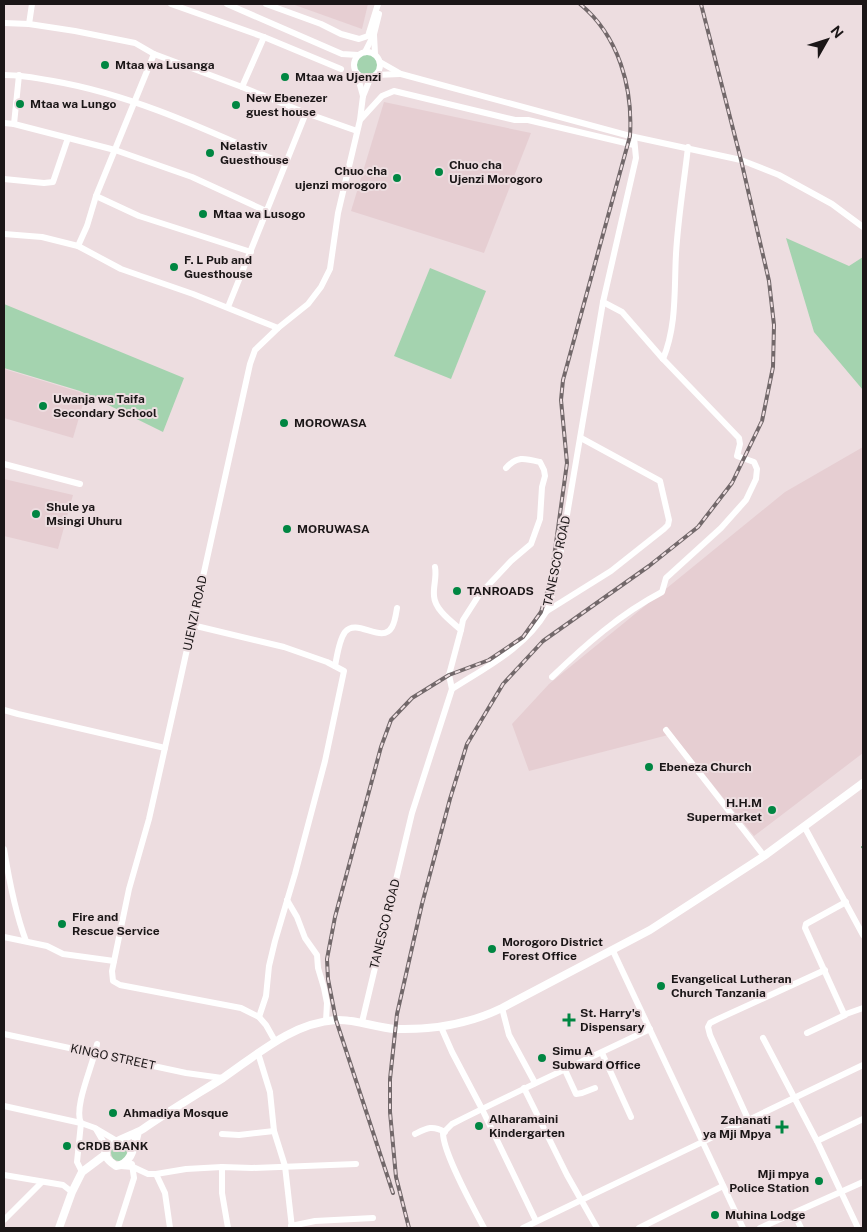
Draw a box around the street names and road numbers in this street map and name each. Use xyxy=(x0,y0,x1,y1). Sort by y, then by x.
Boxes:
street label: TANESCO ROAD xyxy=(541,514,573,608)
street label: UJENZI ROAD xyxy=(180,574,210,652)
street label: TANESCO ROAD xyxy=(367,878,403,970)
street label: KINGO STREET xyxy=(69,1041,157,1073)

